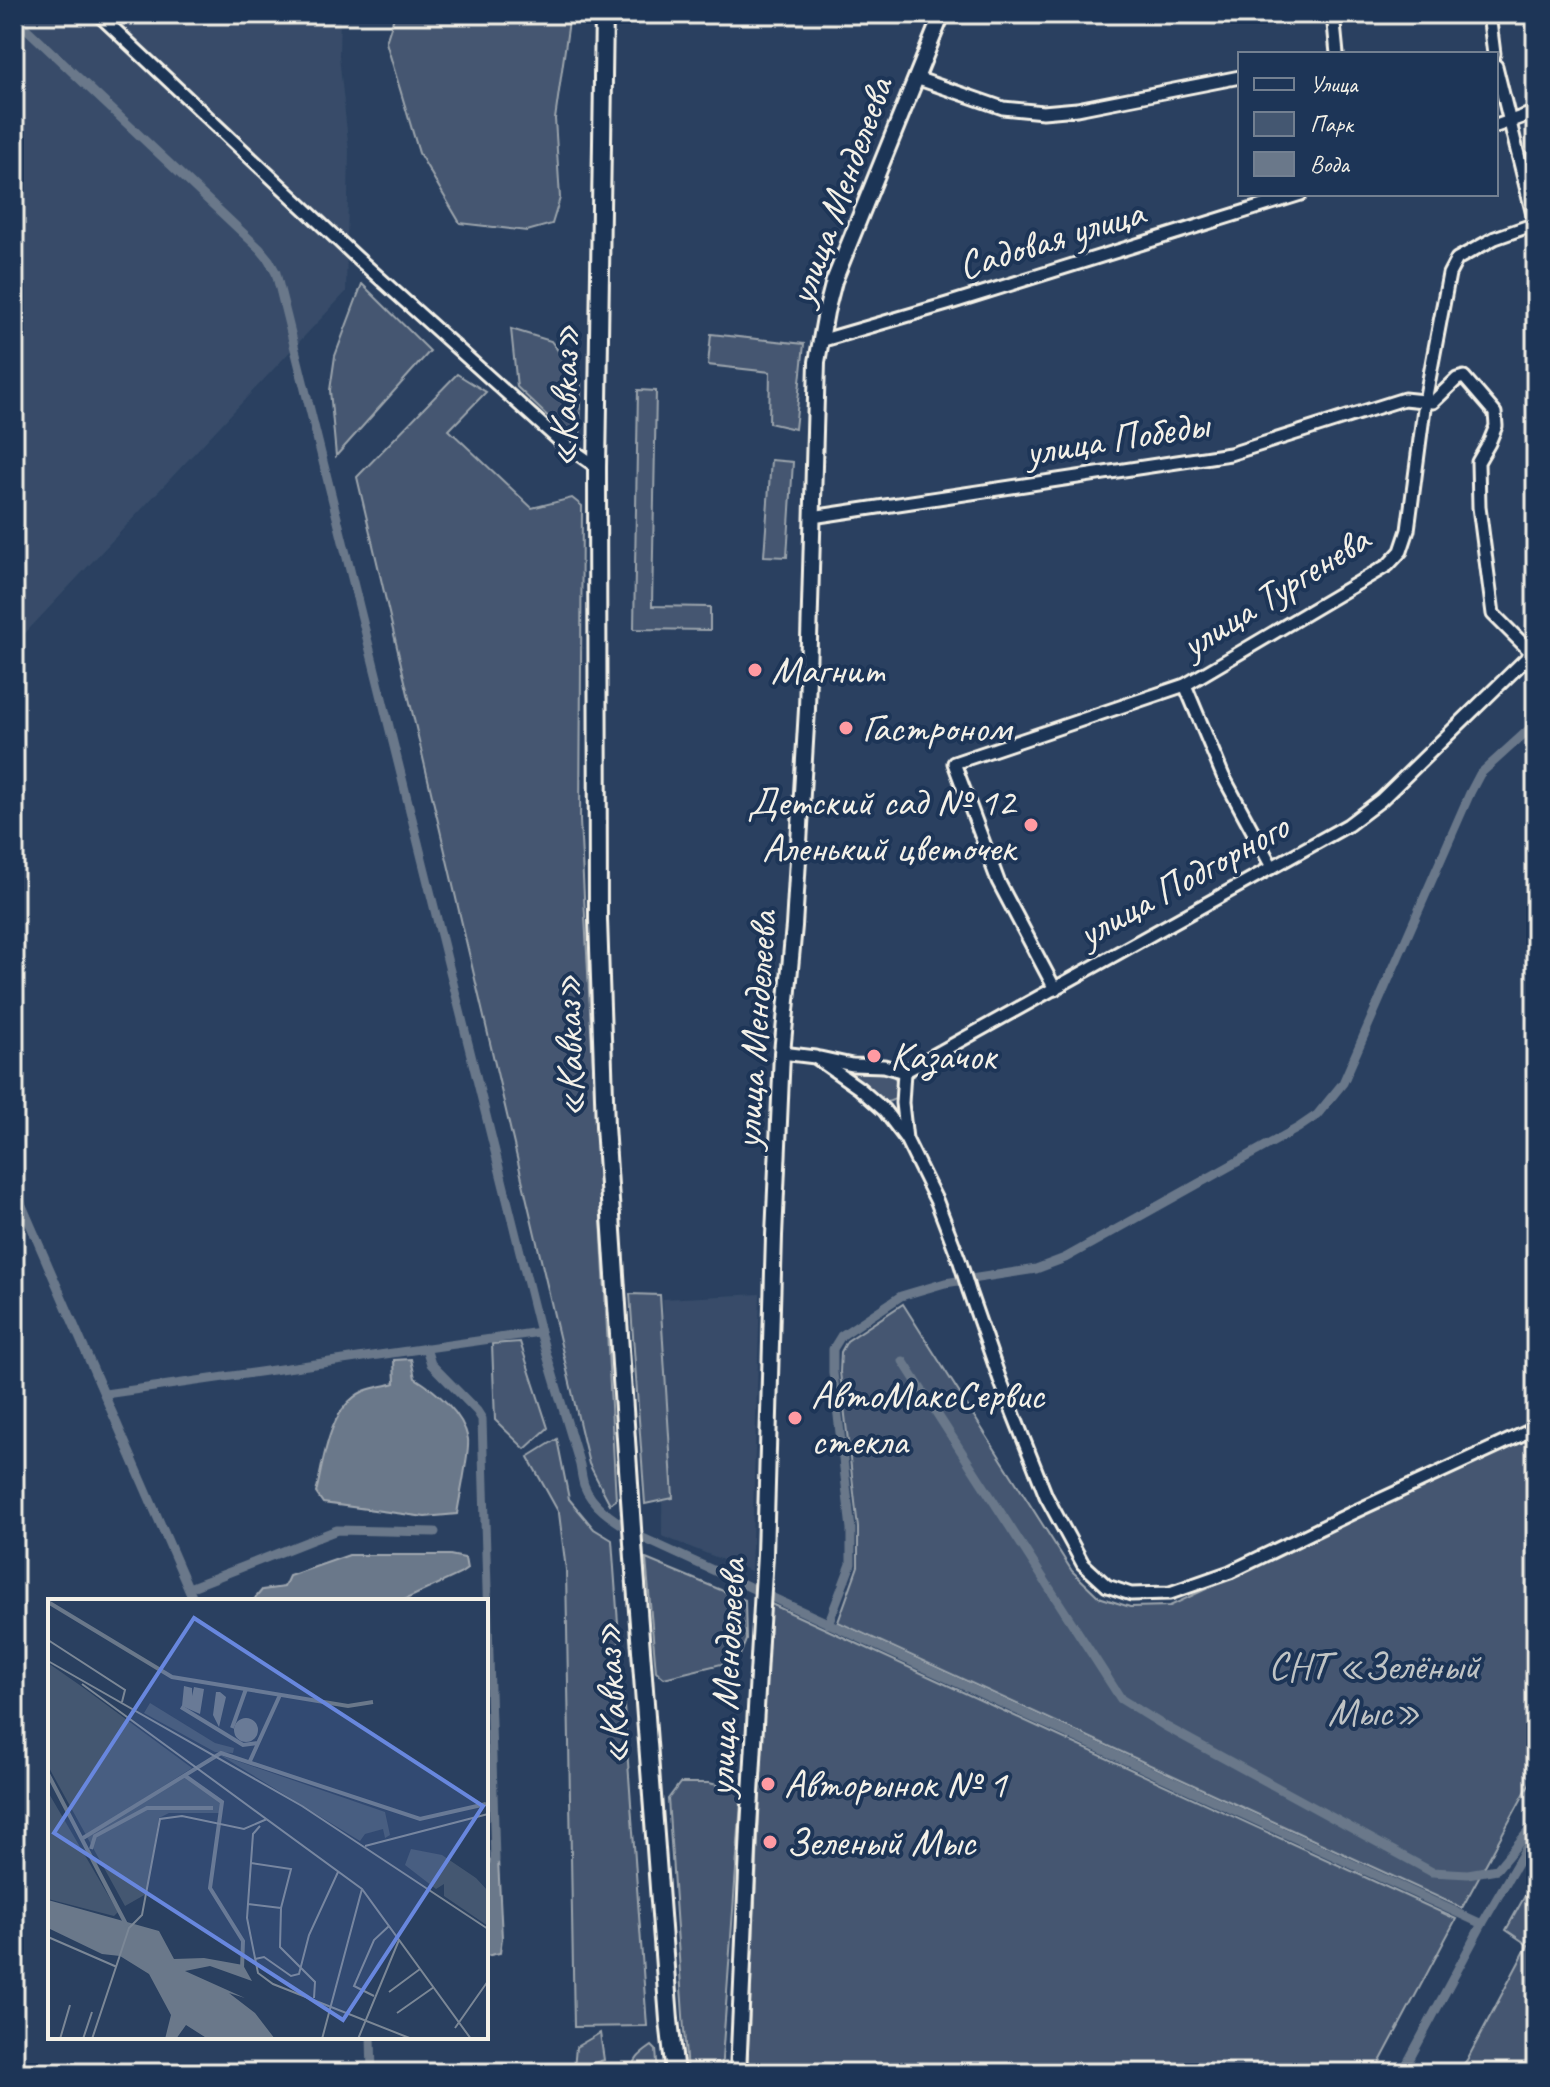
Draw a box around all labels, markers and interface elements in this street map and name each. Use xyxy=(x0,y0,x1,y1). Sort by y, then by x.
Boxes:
legend xyxy=(1238,52,1498,196)
street label: улица Менделеева xyxy=(775,68,905,313)
text: Улица xyxy=(1310,69,1359,99)
text: Парк xyxy=(1310,109,1355,139)
text: Вода xyxy=(1310,149,1350,179)
street label: Садовая улица xyxy=(952,186,1152,291)
street label: «Кавказ» xyxy=(538,324,590,468)
street label: улица Победы xyxy=(1020,398,1215,477)
street label: улица Тургенева xyxy=(1170,513,1381,671)
place label: Магнит xyxy=(771,645,886,695)
marker: Магнит xyxy=(746,661,764,679)
place label: Гастроном xyxy=(862,703,1014,753)
marker: Гастроном xyxy=(837,719,855,737)
place label: Детский сад № 12 Аленький цветочек xyxy=(747,777,1018,873)
street label: улица Подгорного xyxy=(1067,801,1299,959)
marker: Детский сад № 12 Аленький цветочек xyxy=(1022,816,1040,834)
street label: улица Менделеева xyxy=(722,907,788,1153)
street label: «Кавказ» xyxy=(542,973,596,1119)
place label: Казачок xyxy=(890,1031,999,1081)
marker: Казачок xyxy=(865,1047,883,1065)
place label: АвтоМаксСервис стекла xyxy=(811,1370,1046,1466)
marker: АвтоМаксСервис стекла xyxy=(786,1409,804,1427)
street label: улица Менделеева xyxy=(695,1555,757,1800)
inset map xyxy=(48,1599,488,2039)
street label: «Кавказ» xyxy=(581,1620,641,1768)
park label: СНТ «Зелёный Мыс» xyxy=(1268,1641,1482,1737)
place label: Авторынок № 1 xyxy=(784,1759,1009,1809)
marker: Авторынок № 1 xyxy=(759,1775,777,1793)
place label: Зеленый Мыс xyxy=(786,1817,977,1867)
marker: Зеленый Мыс xyxy=(761,1833,779,1851)

